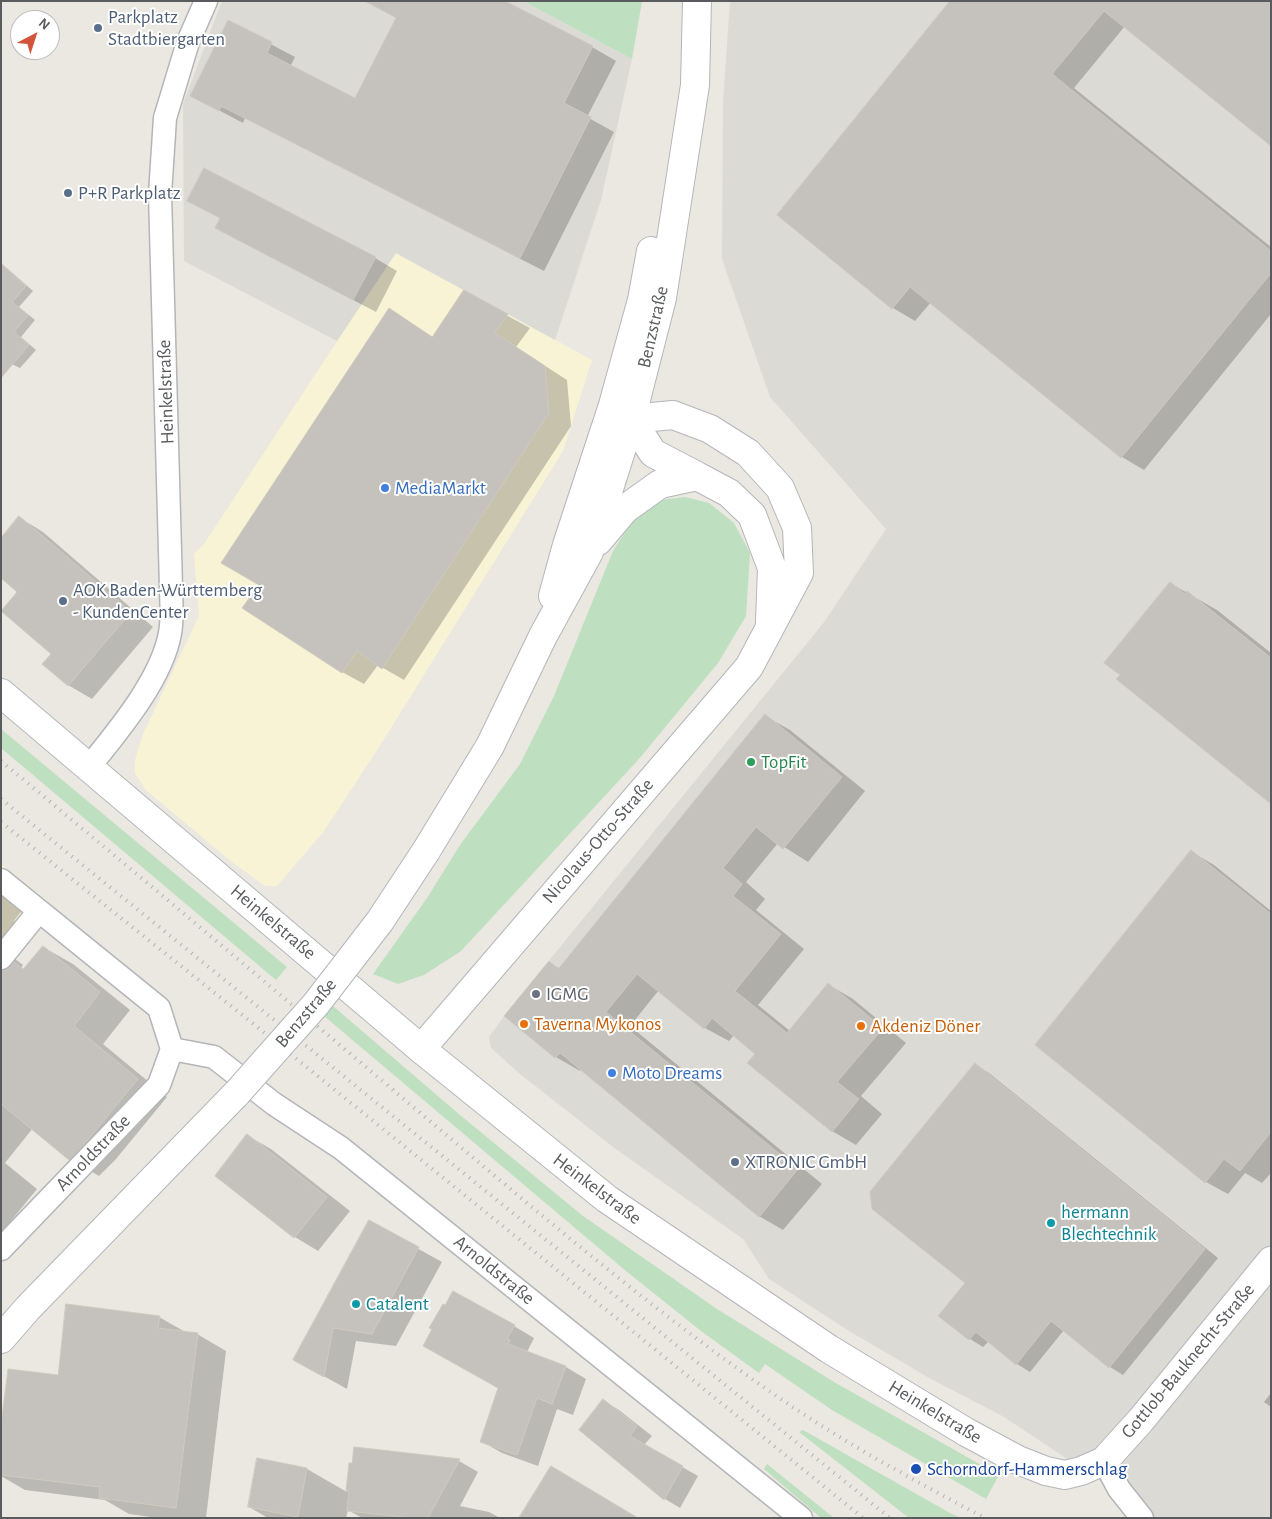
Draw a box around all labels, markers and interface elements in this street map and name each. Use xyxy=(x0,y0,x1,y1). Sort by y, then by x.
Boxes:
place label: Parkplatz Stadtbiergarten xyxy=(108,6,225,50)
north arrow xyxy=(10,10,60,60)
text: N xyxy=(36,16,52,33)
marker: Parkplatz Stadtbiergarten xyxy=(92,22,104,34)
place label: P+R Parkplatz xyxy=(78,182,181,204)
marker: P+R Parkplatz xyxy=(62,187,74,199)
street label: Benzstraße xyxy=(632,284,674,370)
street label: Heinkelstraße xyxy=(153,339,179,445)
place label: MediaMarkt xyxy=(395,477,486,499)
marker: MediaMarkt xyxy=(379,482,391,494)
place label: AOK Baden-Württemberg - KundenCenter xyxy=(73,579,262,623)
marker: AOK Baden-Württemberg - KundenCenter xyxy=(57,595,69,607)
place label: TopFit xyxy=(761,751,807,773)
marker: TopFit xyxy=(745,756,757,768)
street label: Nicolaus-Otto-Straße xyxy=(537,774,659,908)
street label: Heinkelstraße xyxy=(226,880,320,964)
street label: Benzstraße xyxy=(270,974,342,1052)
place label: IGMG xyxy=(546,983,589,1005)
marker: IGMG xyxy=(530,988,542,1000)
place label: Taverna Mykonos xyxy=(534,1013,661,1035)
place label: Akdeniz Döner xyxy=(871,1015,980,1037)
marker: Taverna Mykonos xyxy=(518,1018,530,1030)
marker: Akdeniz Döner xyxy=(855,1020,867,1032)
place label: Moto Dreams xyxy=(622,1062,722,1084)
marker: Moto Dreams xyxy=(606,1067,618,1079)
street label: Arnoldstraße xyxy=(51,1110,135,1196)
street label: Heinkelstraße xyxy=(548,1148,646,1230)
place label: XTRONIC GmbH xyxy=(745,1151,867,1173)
marker: XTRONIC GmbH xyxy=(729,1156,741,1168)
place label: hermann Blechtechnik xyxy=(1061,1201,1156,1245)
marker: hermann Blechtechnik xyxy=(1045,1217,1057,1229)
street label: Arnoldstraße xyxy=(449,1230,539,1310)
street label: Gottlob-Bauknecht-Straße xyxy=(1117,1279,1259,1443)
place label: Catalent xyxy=(366,1293,429,1315)
marker: Catalent xyxy=(350,1298,362,1310)
street label: Heinkelstraße xyxy=(884,1375,986,1449)
place label: Schorndorf-Hammerschlag xyxy=(927,1458,1127,1480)
marker: Schorndorf-Hammerschlag xyxy=(909,1462,923,1476)

